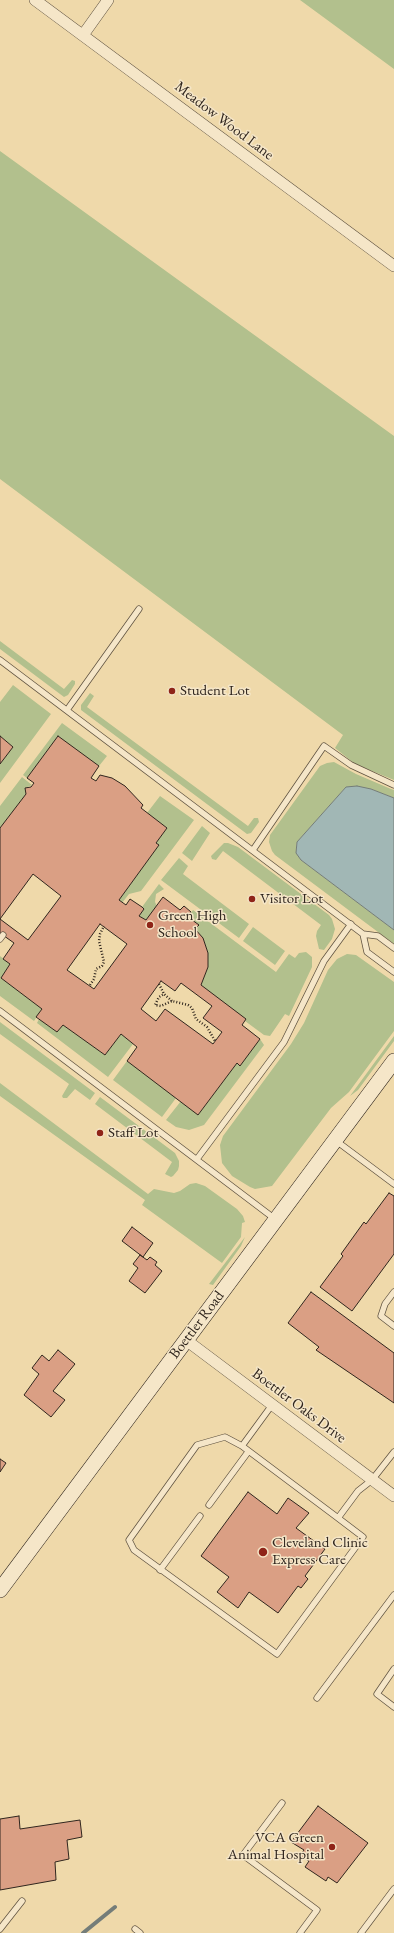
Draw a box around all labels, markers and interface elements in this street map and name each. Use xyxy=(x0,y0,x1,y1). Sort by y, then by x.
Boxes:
street label: Meadow Wood Lane xyxy=(171,78,277,164)
place label: Student Lot xyxy=(180,682,250,700)
marker: Student Lot xyxy=(167,686,177,696)
place label: Visitor Lot xyxy=(260,890,323,908)
marker: Visitor Lot xyxy=(247,894,257,904)
place label: Green High School xyxy=(158,907,226,942)
marker: Green High School xyxy=(145,920,155,930)
place label: Staff Lot xyxy=(108,1124,158,1142)
marker: Staff Lot xyxy=(95,1128,105,1138)
street label: Boettler Road xyxy=(166,1287,228,1363)
street label: Boettler Oaks Drive xyxy=(248,1365,350,1447)
place label: Cleveland Clinic Express Care xyxy=(272,1534,368,1569)
marker: Cleveland Clinic Express Care xyxy=(257,1546,269,1558)
place label: VCA Green Animal Hospital xyxy=(228,1829,324,1864)
marker: VCA Green Animal Hospital xyxy=(327,1842,337,1852)

